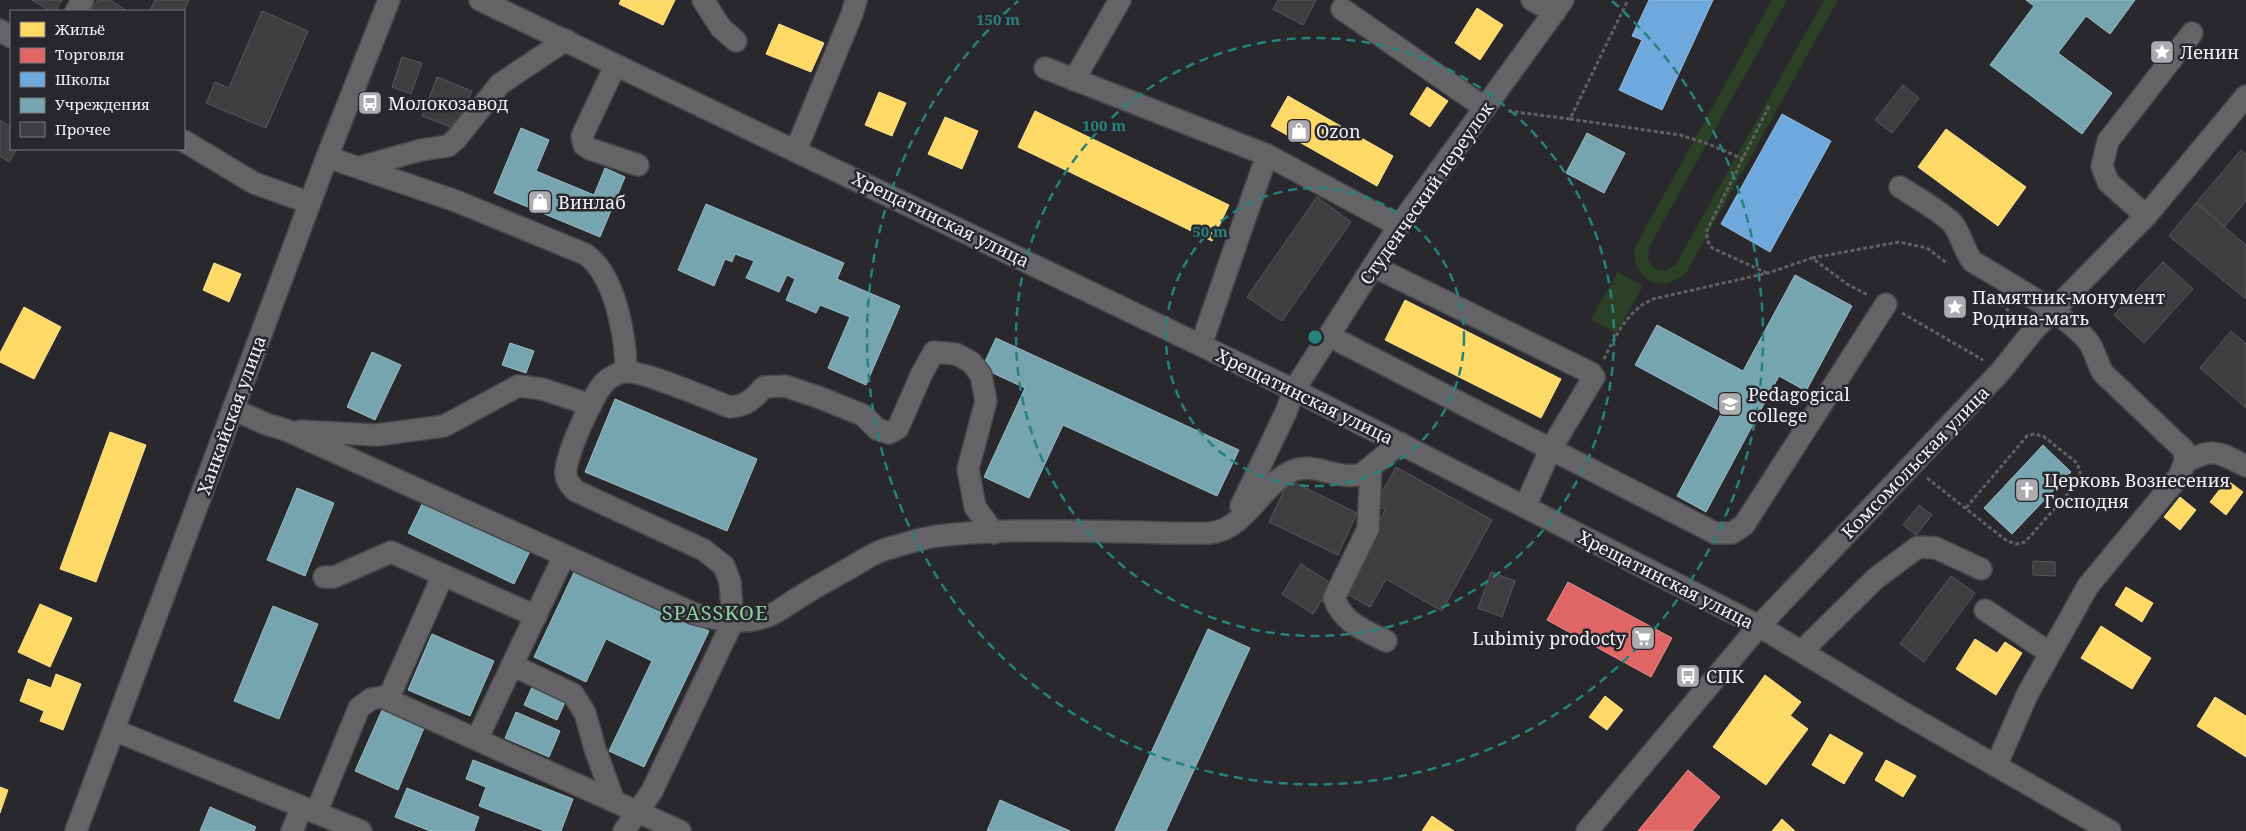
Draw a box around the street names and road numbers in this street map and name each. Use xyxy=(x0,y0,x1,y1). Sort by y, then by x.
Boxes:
street label: Студенческий переулок xyxy=(1354,97,1499,289)
street label: Хрещатинская улица xyxy=(848,166,1034,272)
street label: Ханкайская улица xyxy=(191,332,271,498)
street label: Хрещатинская улица xyxy=(1212,343,1398,449)
street label: Комсомольская улица xyxy=(1836,380,1994,544)
street label: Хрещатинская улица xyxy=(1574,524,1758,634)

